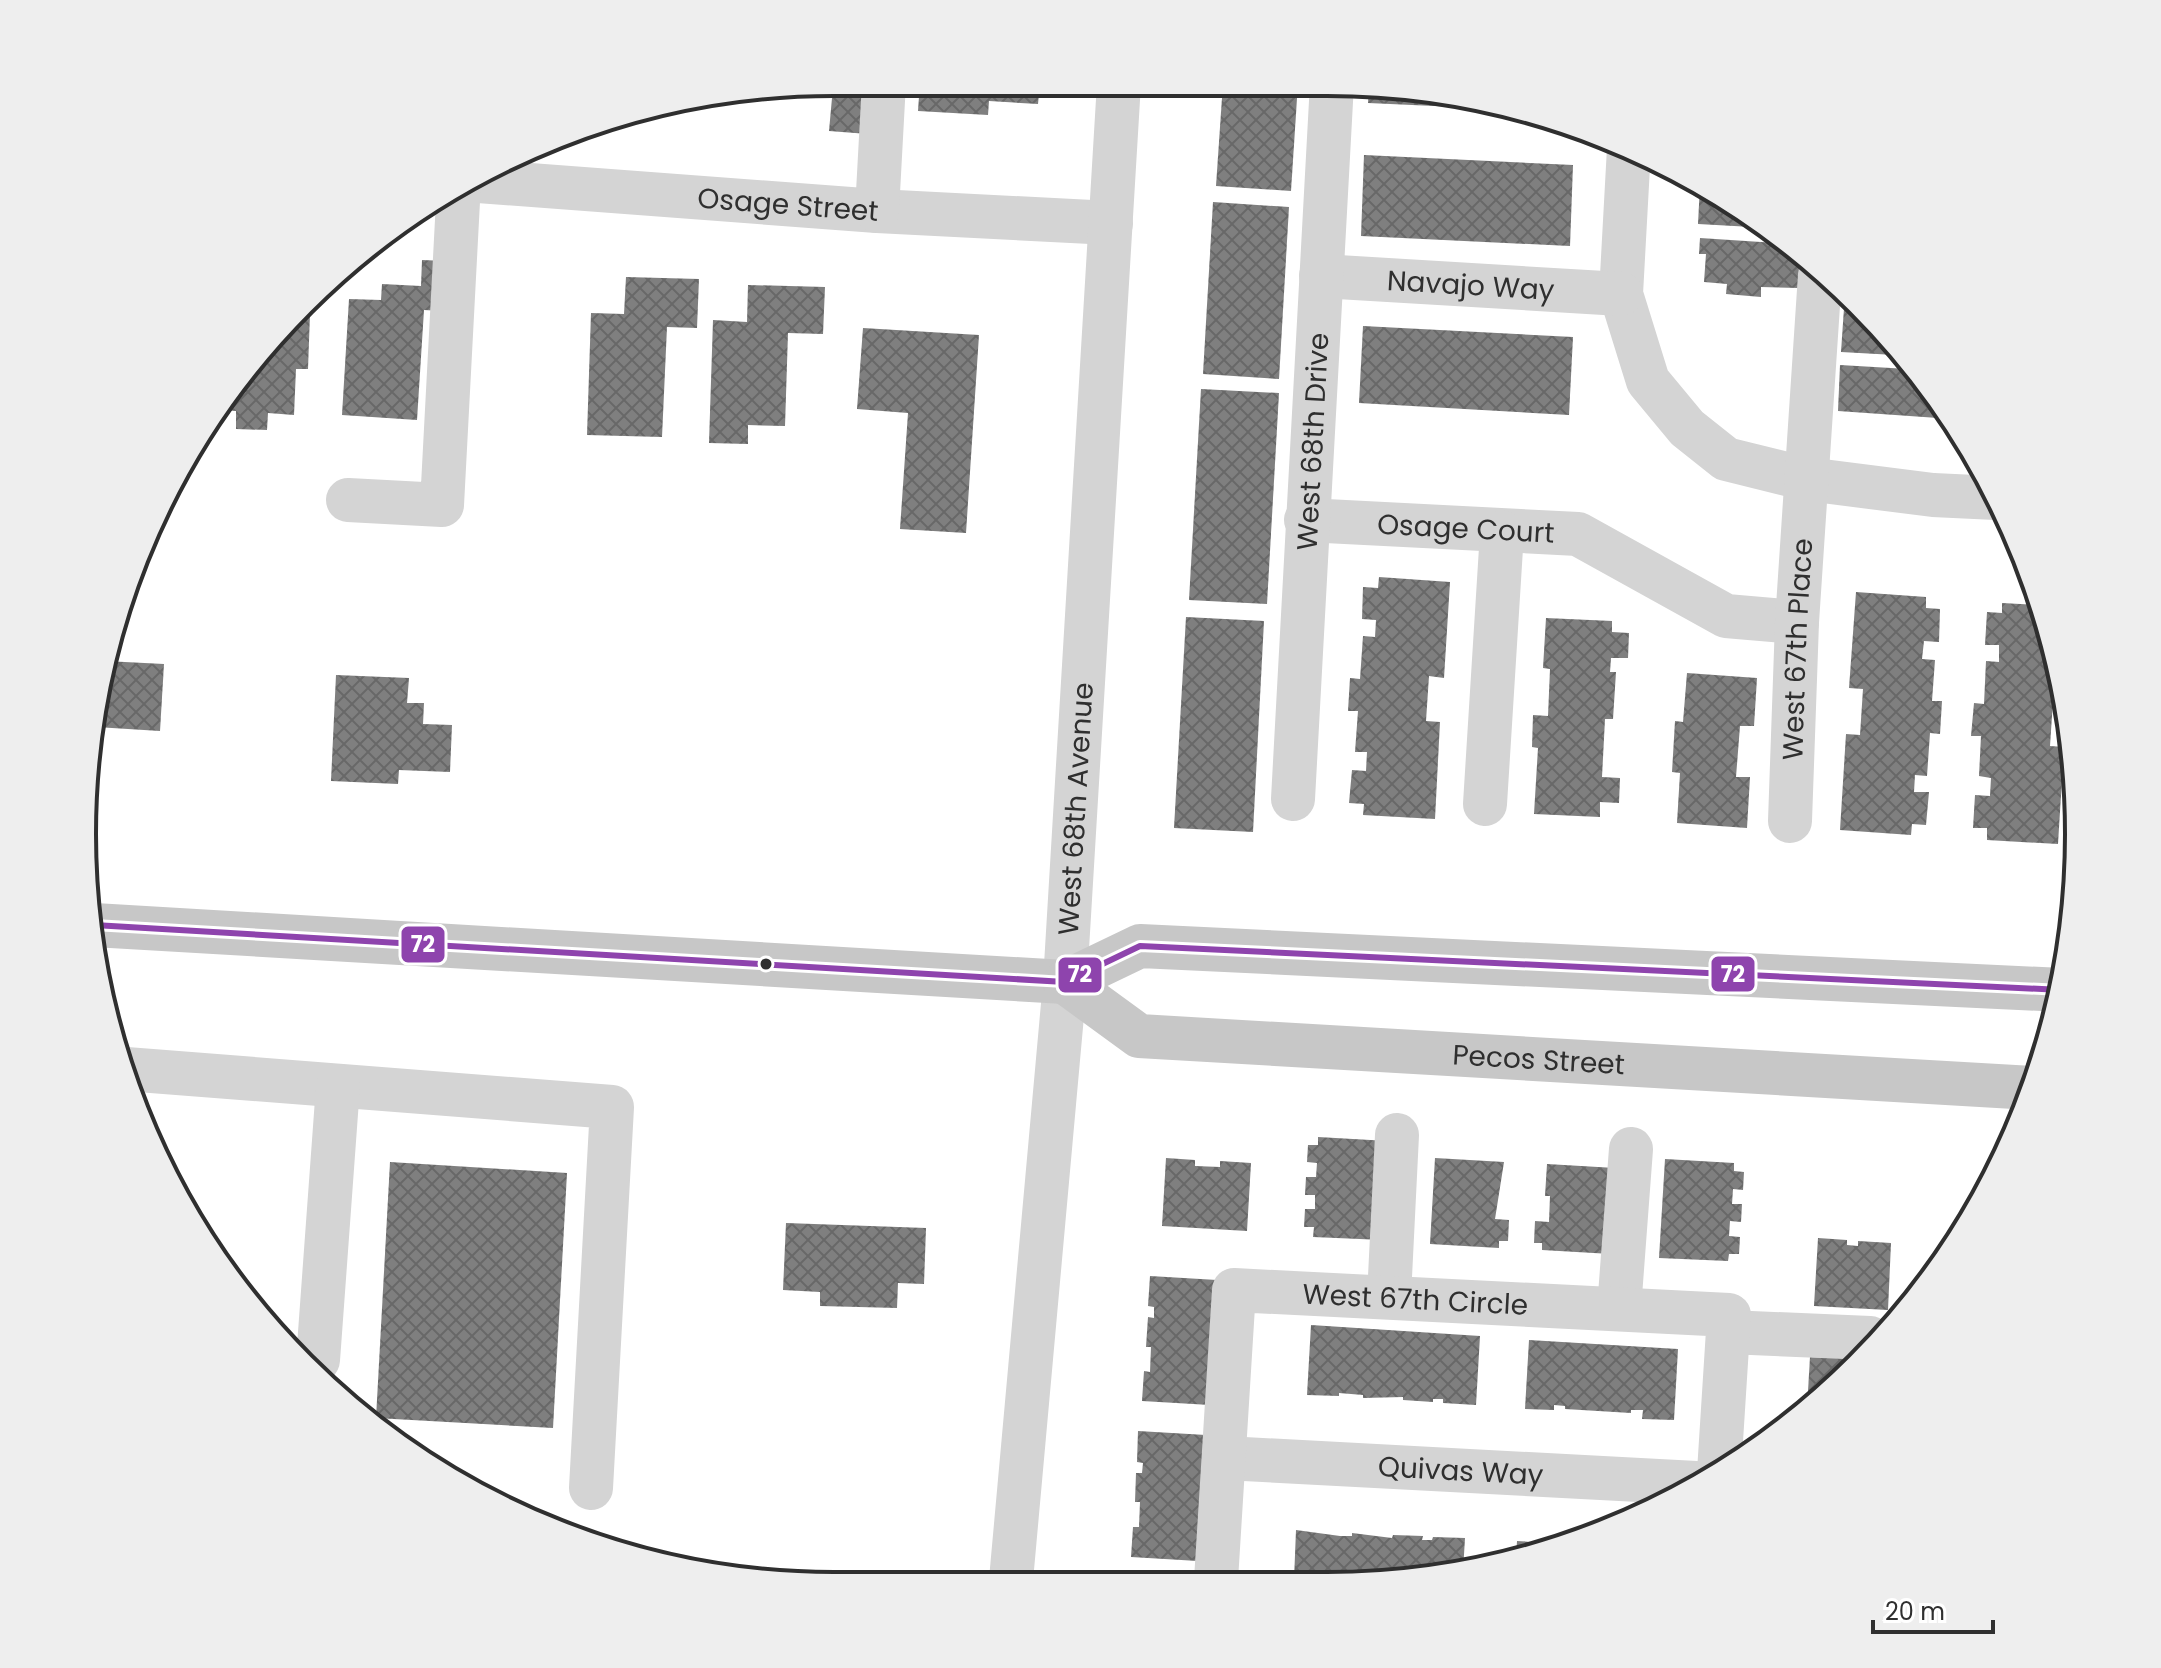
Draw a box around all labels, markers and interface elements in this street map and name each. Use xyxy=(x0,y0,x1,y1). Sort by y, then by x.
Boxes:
street label: Osage Street xyxy=(696,179,880,231)
street label: Navajo Way xyxy=(1386,261,1556,310)
street label: West 68th Drive xyxy=(1288,332,1338,552)
street label: Osage Court xyxy=(1376,505,1555,553)
street label: West 67th Place xyxy=(1773,537,1823,761)
street label: West 68th Avenue xyxy=(1049,681,1103,936)
line badge: 72 xyxy=(400,925,446,964)
text: 72 xyxy=(411,929,435,960)
line badge: 72 xyxy=(1710,955,1756,993)
unlabelled marker xyxy=(758,956,774,972)
line badge: 72 xyxy=(1057,956,1103,994)
text: 72 xyxy=(1068,959,1092,990)
text: 72 xyxy=(1721,959,1745,990)
street label: Pecos Street xyxy=(1451,1035,1626,1084)
street label: West 67th Circle xyxy=(1301,1274,1529,1325)
street label: Quivas Way xyxy=(1377,1447,1545,1495)
scale bar xyxy=(1873,1584,1993,1634)
text: 20 m xyxy=(1885,1595,1945,1628)

